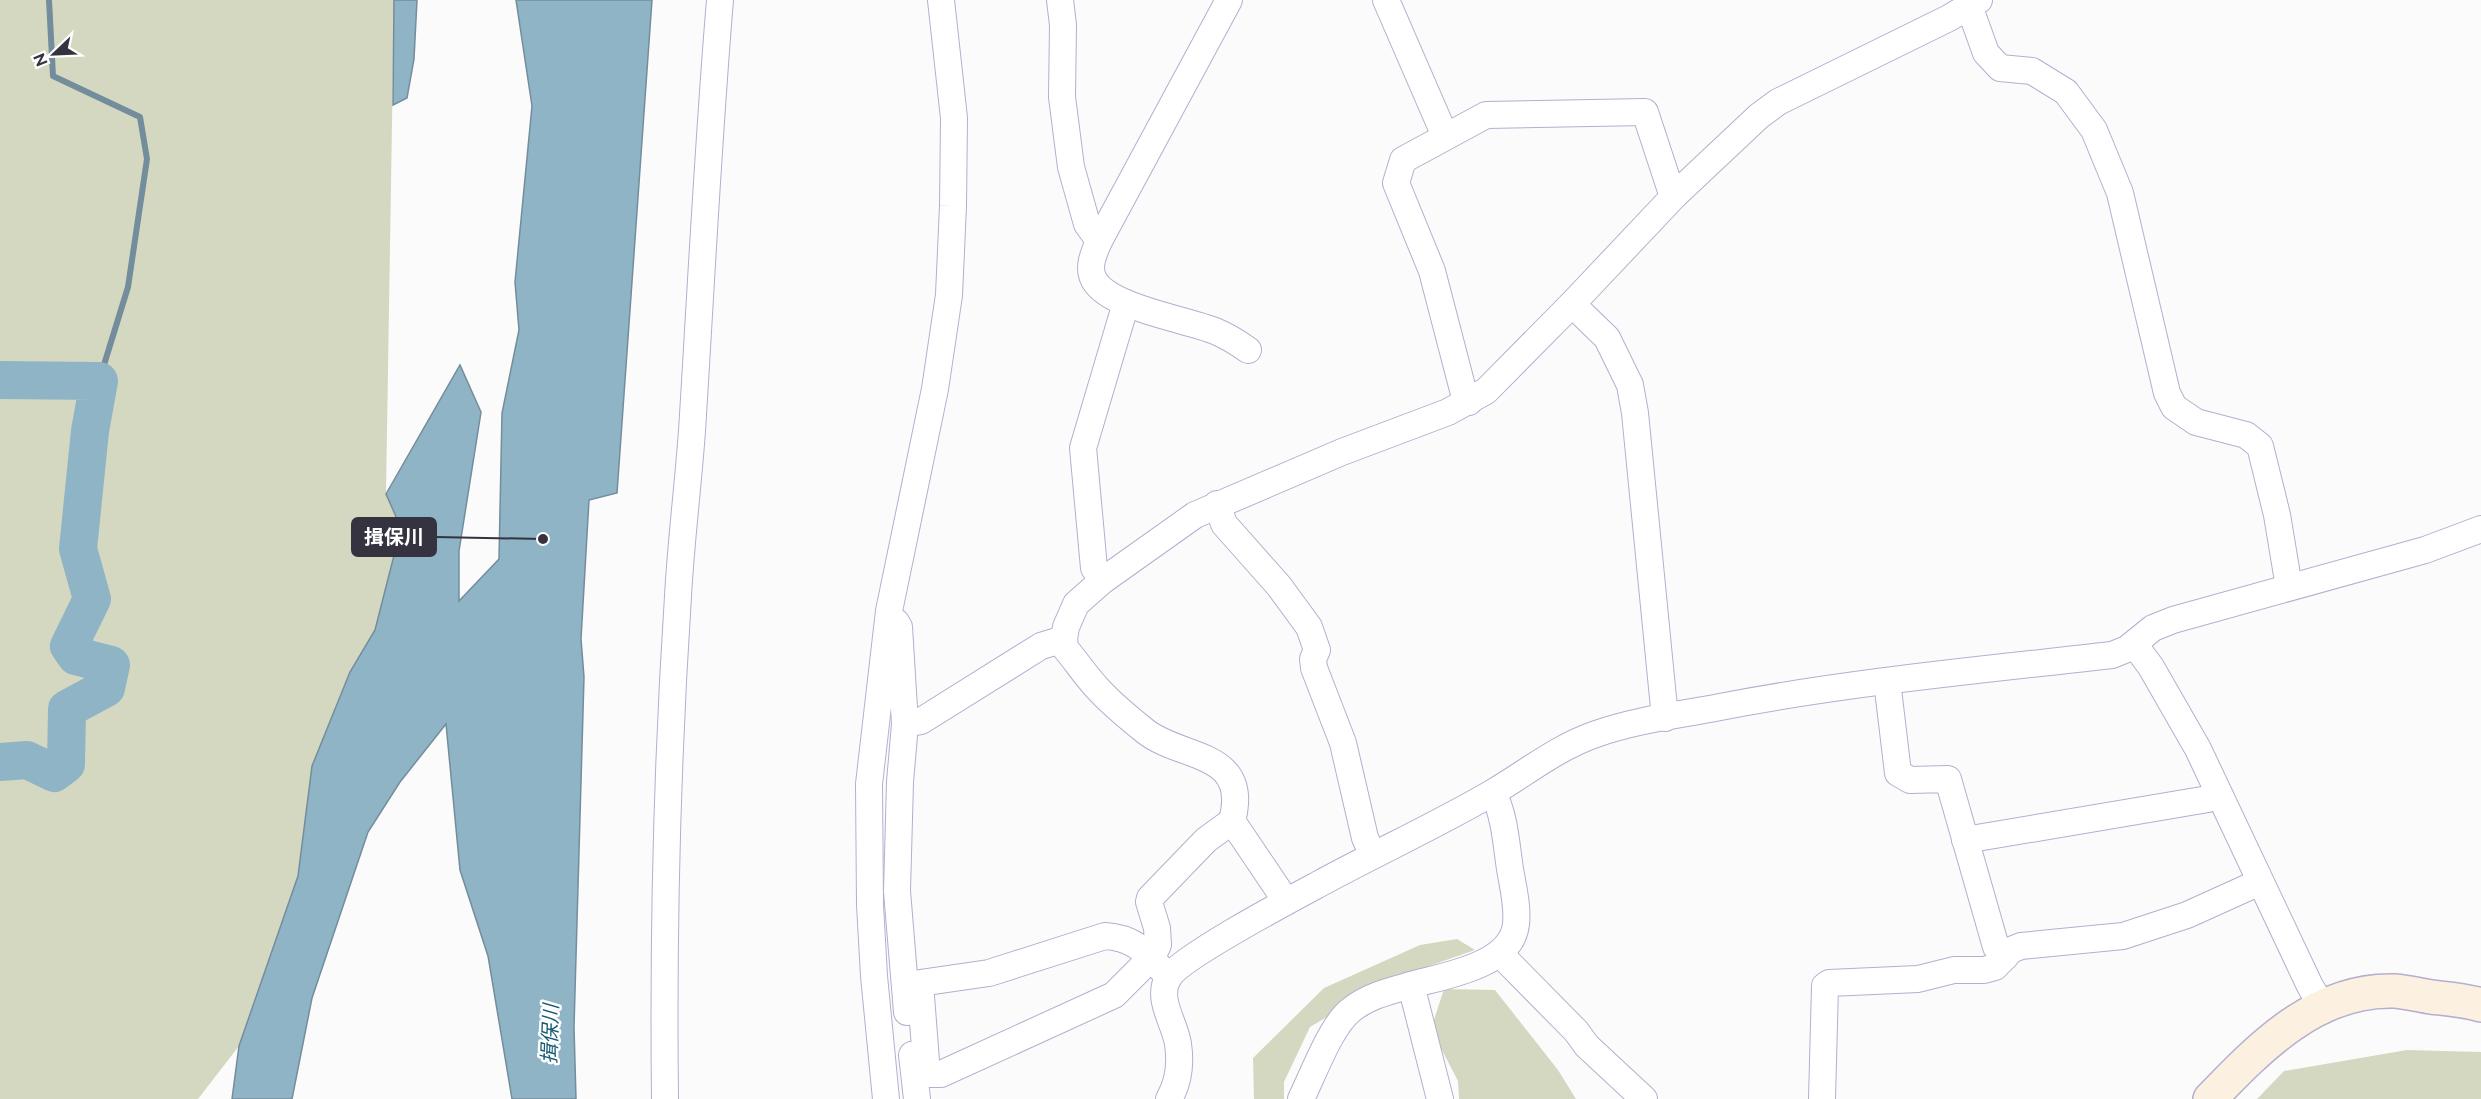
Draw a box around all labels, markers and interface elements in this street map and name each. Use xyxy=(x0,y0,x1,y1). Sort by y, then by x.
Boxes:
north arrow xyxy=(24,24,84,84)
text: N xyxy=(30,50,52,69)
callout: 揖保川 xyxy=(352,518,436,556)
text: 揖保川 xyxy=(364,525,424,549)
water label: 揖保川 xyxy=(537,1002,563,1064)

